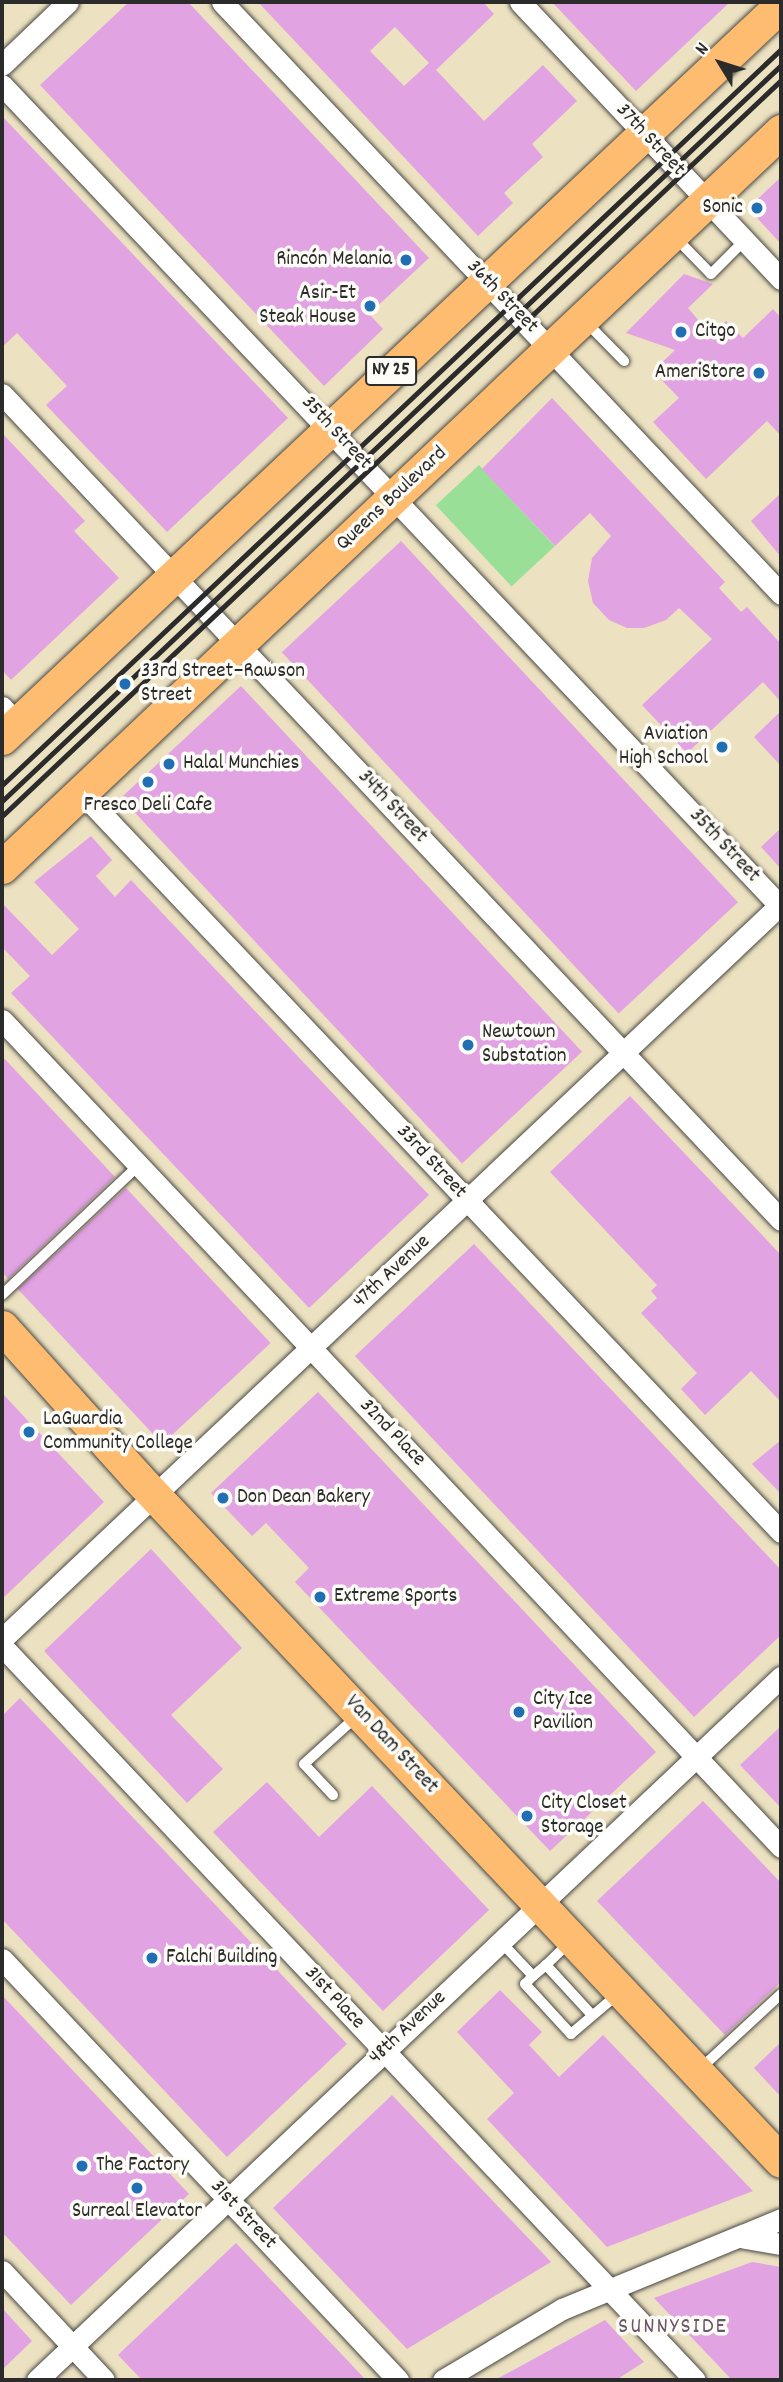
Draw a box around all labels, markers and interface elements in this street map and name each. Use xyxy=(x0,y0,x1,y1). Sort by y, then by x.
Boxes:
north arrow xyxy=(685,28,755,98)
text: N xyxy=(690,38,717,62)
street label: 37th Street xyxy=(610,98,690,182)
place label: Sonic xyxy=(702,195,743,221)
marker: Sonic xyxy=(749,200,765,216)
place label: Rincón Melania xyxy=(276,247,392,273)
marker: Rincón Melania xyxy=(398,252,414,268)
street label: 36th Street xyxy=(461,255,543,339)
place label: Asir-Et Steak House xyxy=(259,281,356,331)
marker: Asir-Et Steak House xyxy=(362,298,378,314)
place label: Citgo xyxy=(695,319,736,345)
marker: Citgo xyxy=(673,324,689,340)
road number: NY 25 xyxy=(365,356,417,386)
place label: AmeriStore xyxy=(655,360,745,386)
marker: AmeriStore xyxy=(751,365,767,381)
street label: 35th Street xyxy=(295,391,377,475)
street label: Queens Boulevard xyxy=(331,441,453,557)
place label: 33rd Street–Rawson Street xyxy=(141,659,305,709)
marker: 33rd Street–Rawson Street xyxy=(115,674,135,694)
place label: Aviation High School xyxy=(619,722,708,772)
marker: Aviation High School xyxy=(714,739,730,755)
place label: Halal Munchies xyxy=(183,751,299,777)
marker: Halal Munchies xyxy=(161,756,177,772)
street label: 34th Street xyxy=(352,765,432,849)
marker: Fresco Deli Cafe xyxy=(140,774,156,790)
place label: Fresco Deli Cafe xyxy=(84,793,212,819)
street label: 35th Street xyxy=(683,804,765,888)
place label: Newtown Substation xyxy=(482,1020,566,1070)
marker: Newtown Substation xyxy=(460,1037,476,1053)
street label: 33rd Street xyxy=(390,1120,472,1204)
street label: 47th Avenue xyxy=(348,1230,436,1314)
street label: 32nd Place xyxy=(353,1394,431,1472)
place label: LaGuardia Community College xyxy=(43,1407,193,1457)
marker: LaGuardia Community College xyxy=(21,1424,37,1440)
place label: Don Dean Bakery xyxy=(237,1485,370,1511)
marker: Don Dean Bakery xyxy=(215,1490,231,1506)
place label: Extreme Sports xyxy=(334,1584,457,1610)
marker: Extreme Sports xyxy=(312,1589,328,1605)
place label: City Ice Pavilion xyxy=(533,1687,593,1737)
street label: Van Dam Street xyxy=(339,1691,443,1799)
marker: City Ice Pavilion xyxy=(511,1704,527,1720)
place label: City Closet Storage xyxy=(541,1791,627,1841)
marker: City Closet Storage xyxy=(519,1808,535,1824)
place label: Falchi Building xyxy=(166,1945,277,1971)
marker: Falchi Building xyxy=(144,1950,160,1966)
street label: 31st Place xyxy=(298,1961,370,2035)
street label: 48th Avenue xyxy=(364,1986,452,2070)
place label: The Factory xyxy=(96,2153,189,2179)
marker: The Factory xyxy=(74,2158,90,2174)
street label: 31st Street xyxy=(204,2175,282,2255)
marker: Surreal Elevator xyxy=(129,2180,145,2196)
place label: Surreal Elevator xyxy=(72,2199,202,2225)
district label: SUNNYSIDE xyxy=(619,2314,727,2342)

